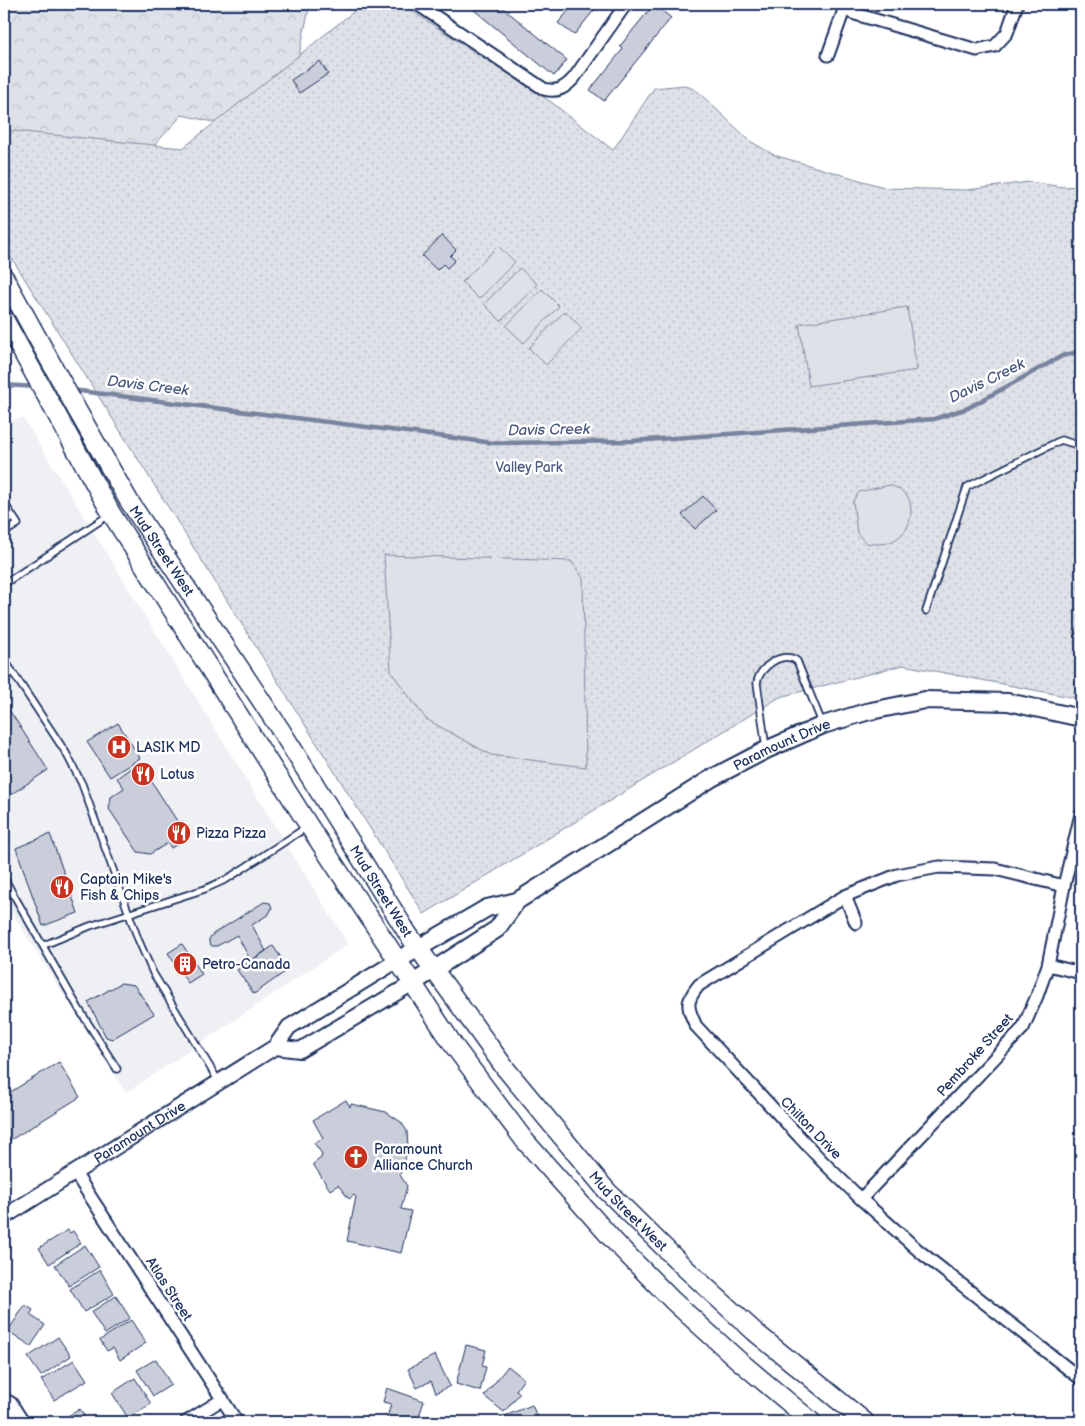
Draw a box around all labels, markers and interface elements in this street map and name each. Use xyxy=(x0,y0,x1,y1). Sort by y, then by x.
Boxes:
water label: Davis Creek xyxy=(946,354,1029,408)
water label: Davis Creek xyxy=(106,372,190,401)
water label: Davis Creek xyxy=(508,420,591,440)
park label: Valley Park xyxy=(495,459,563,476)
street label: Mud Street West xyxy=(126,502,198,600)
street label: Paramount Drive xyxy=(730,715,832,774)
hospital icon: LASIK MD xyxy=(106,734,132,760)
place label: LASIK MD xyxy=(136,739,201,756)
restaurant icon: Lotus xyxy=(130,761,156,787)
place label: Lotus xyxy=(160,766,194,783)
restaurant icon: Pizza Pizza xyxy=(166,820,192,846)
place label: Pizza Pizza xyxy=(196,825,266,842)
street label: Mud Street West xyxy=(346,842,416,941)
place label: Captain Mike's Fish & Chips xyxy=(80,871,172,904)
restaurant icon: Captain Mike's Fish & Chips xyxy=(49,874,75,900)
building icon: Petro-Canada xyxy=(172,951,198,977)
place label: Petro-Canada xyxy=(202,956,290,973)
street label: Pembroke Street xyxy=(933,1010,1017,1100)
street label: Chilton Drive xyxy=(777,1093,845,1163)
street label: Paramount Drive xyxy=(91,1097,189,1167)
place label: Paramount Alliance Church xyxy=(374,1141,473,1174)
church icon: Paramount Alliance Church xyxy=(343,1144,369,1170)
street label: Mud Street West xyxy=(586,1168,671,1255)
street label: Atlas Street xyxy=(142,1254,196,1325)

